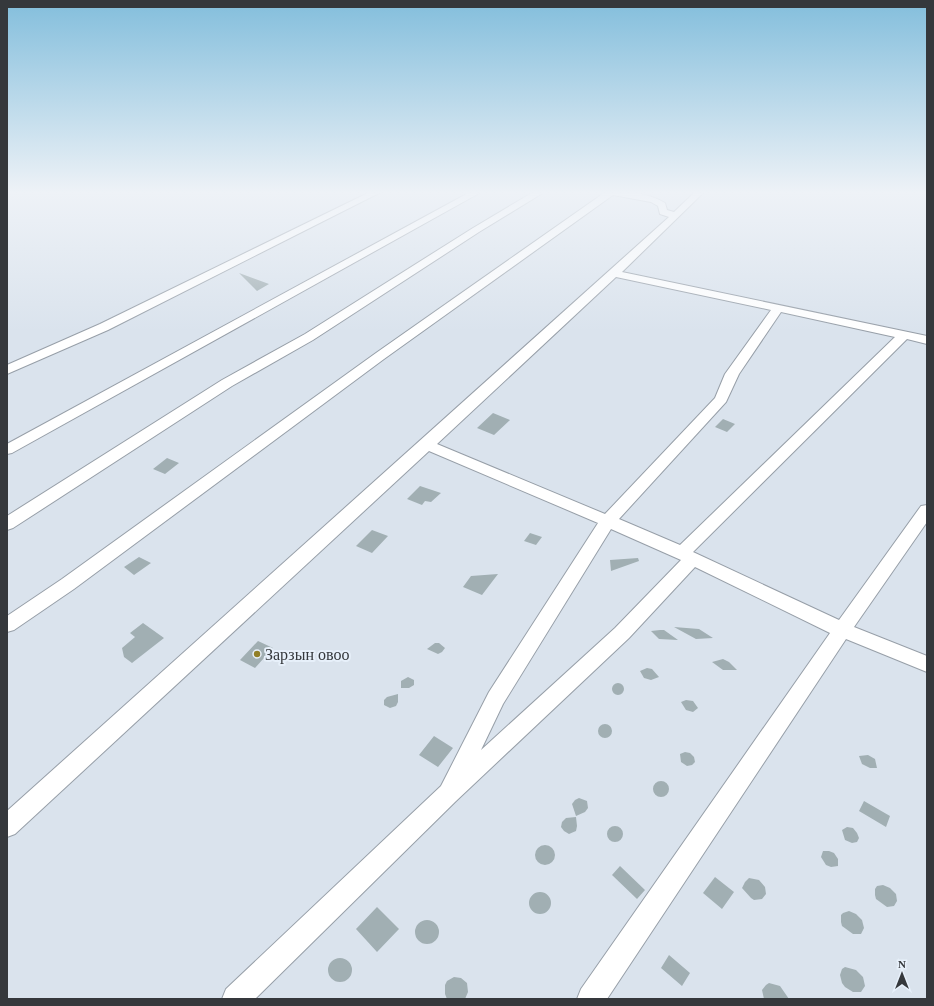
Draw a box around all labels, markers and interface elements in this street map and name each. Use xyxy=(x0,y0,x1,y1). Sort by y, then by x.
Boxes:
place label: Зарзын овоо xyxy=(265,646,349,664)
marker: Зарзын овоо xyxy=(252,649,262,659)
north arrow xyxy=(882,954,922,994)
text: N xyxy=(898,958,906,970)

